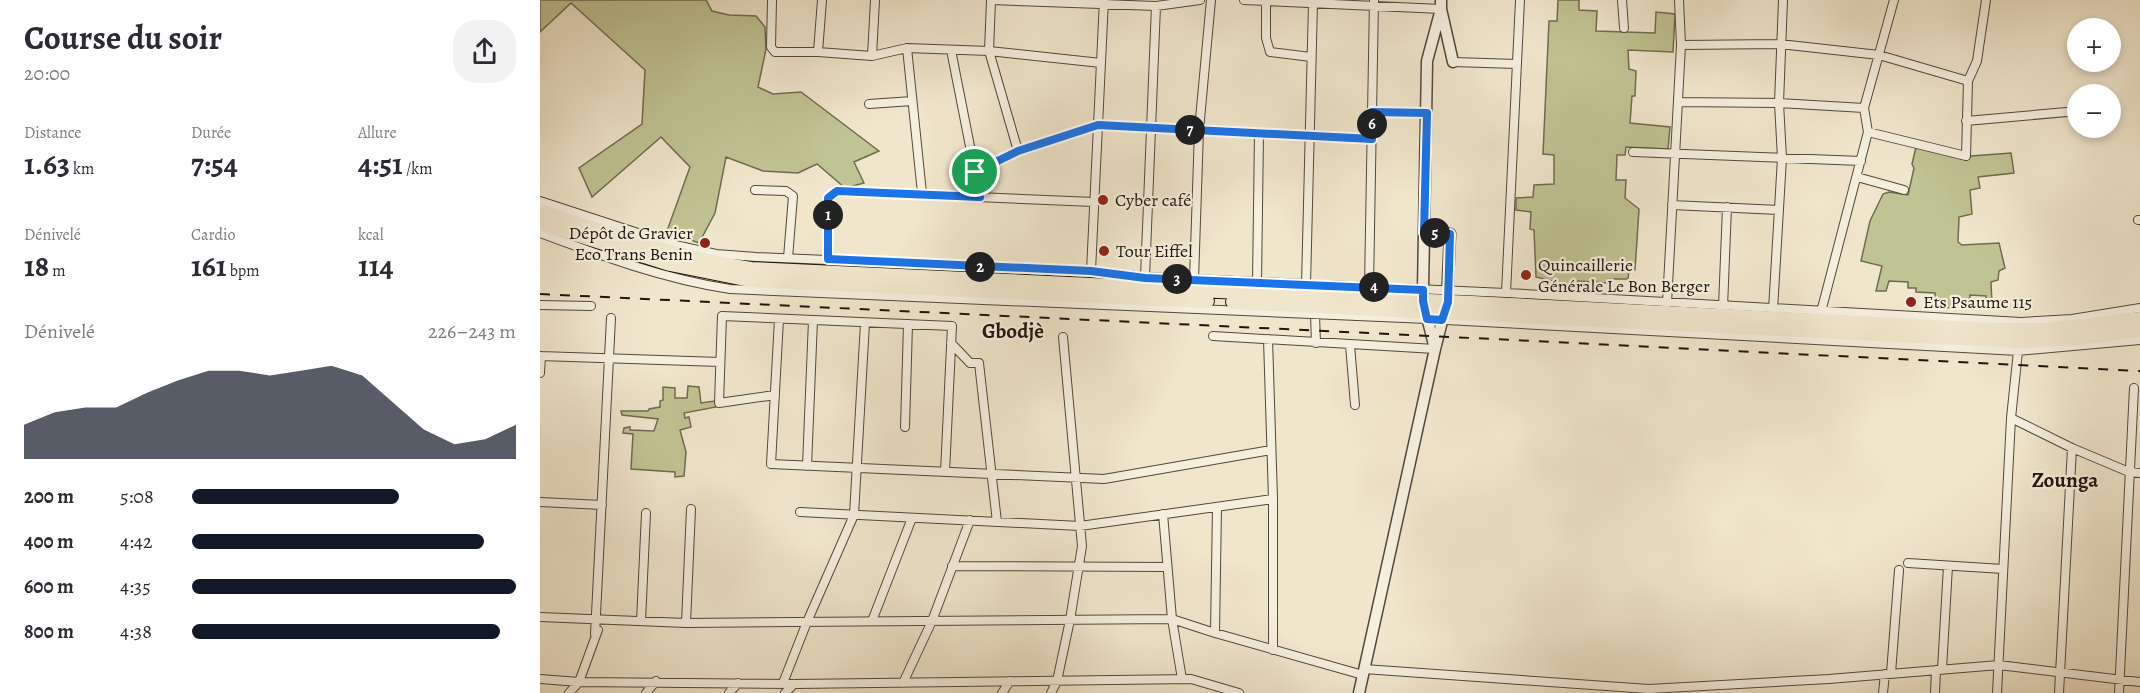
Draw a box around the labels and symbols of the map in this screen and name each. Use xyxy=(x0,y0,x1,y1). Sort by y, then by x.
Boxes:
pin: 6 xyxy=(1357,109,1387,139)
pin: 7 xyxy=(1175,115,1205,145)
pin xyxy=(949,146,1000,197)
place label: Cyber café xyxy=(1115,188,1191,212)
marker: Cyber café xyxy=(1096,193,1110,207)
pin: 1 xyxy=(813,200,843,230)
pin: 5 xyxy=(1420,218,1450,248)
place label: Dépôt de Gravier Eco Trans Benin xyxy=(569,221,693,266)
marker: Dépôt de Gravier Eco Trans Benin xyxy=(698,236,712,250)
place label: Tour Eiffel xyxy=(1116,239,1193,263)
marker: Tour Eiffel xyxy=(1097,244,1111,258)
pin: 2 xyxy=(965,252,995,282)
place label: Quincaillerie Générale Le Bon Berger xyxy=(1538,253,1710,298)
pin: 3 xyxy=(1162,264,1192,294)
marker: Quincaillerie Générale Le Bon Berger xyxy=(1519,268,1533,282)
pin: 4 xyxy=(1359,272,1389,302)
place label: Ets Psaume 115 xyxy=(1923,290,2032,314)
marker: Ets Psaume 115 xyxy=(1904,295,1918,309)
district label: Gbodjè xyxy=(982,317,1044,345)
district label: Zounga xyxy=(2032,466,2099,494)

